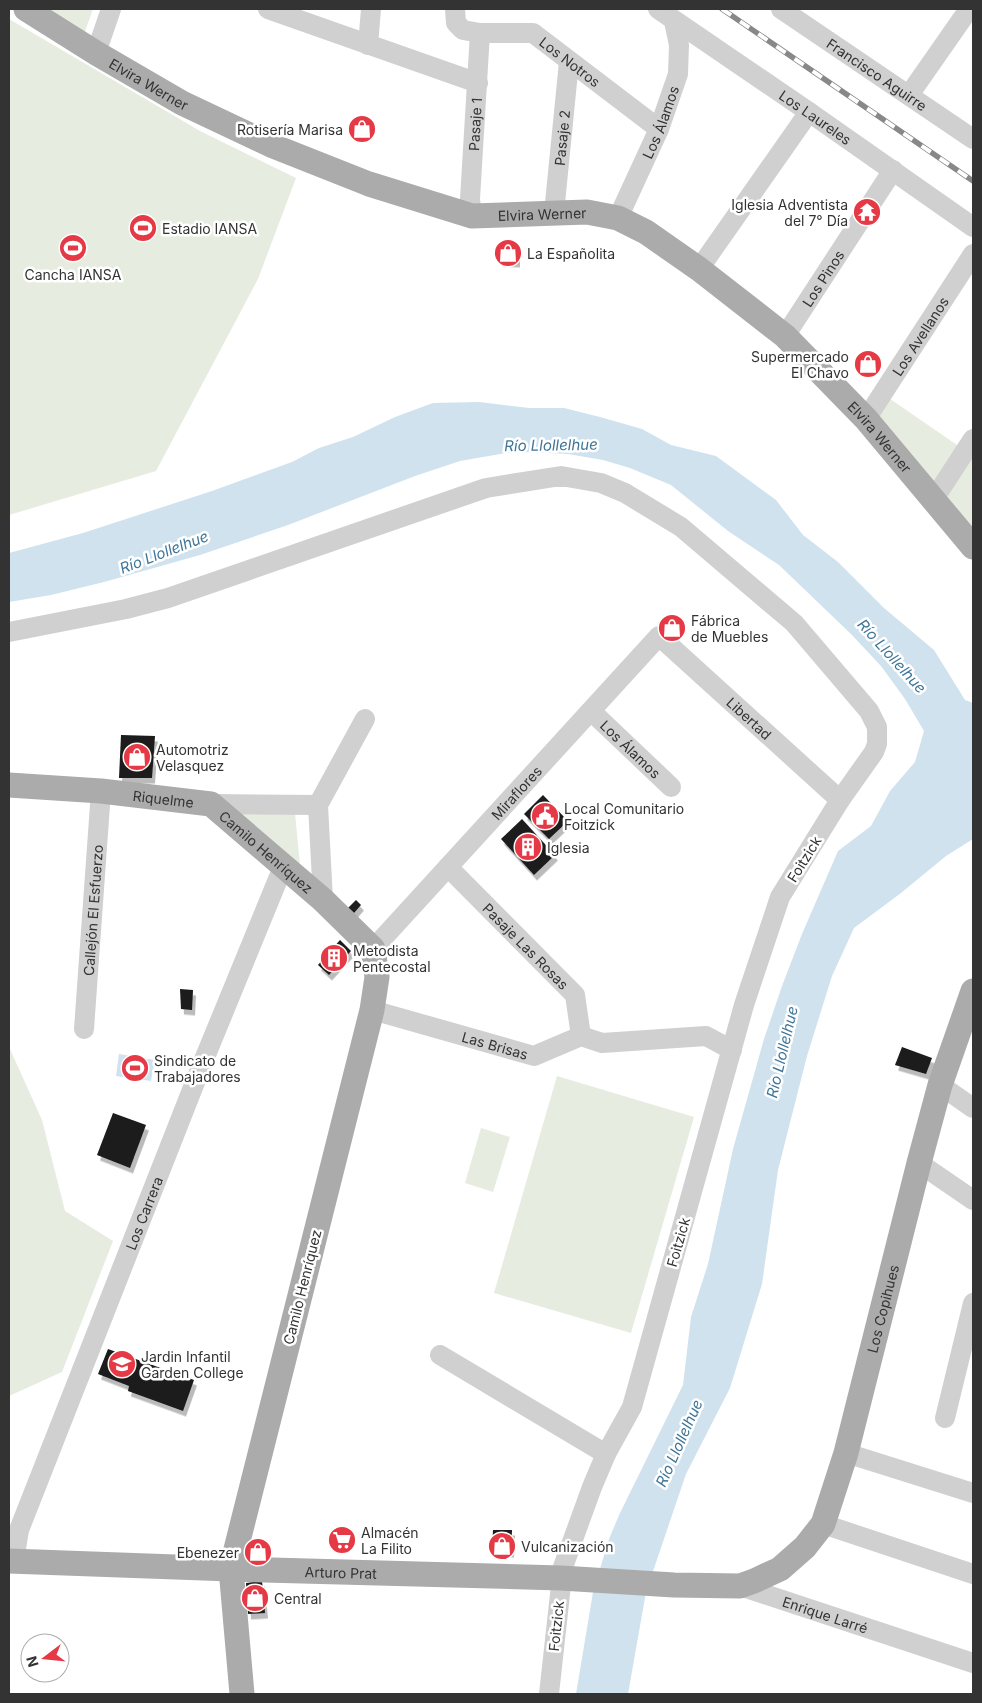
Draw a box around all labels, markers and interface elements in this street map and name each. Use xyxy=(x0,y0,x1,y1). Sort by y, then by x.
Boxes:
street label: Los Notros xyxy=(536,33,604,90)
street label: Francisco Aguirre xyxy=(824,34,930,114)
street label: Elvira Werner xyxy=(106,54,191,113)
street label: Los Álamos xyxy=(638,83,682,161)
street label: Los Laureles xyxy=(776,86,855,148)
street label: Pasaje 1 xyxy=(464,97,485,151)
street label: Pasaje 2 xyxy=(550,109,573,167)
shop icon: Rotisería Marisa xyxy=(347,114,377,144)
place label: Rotisería Marisa xyxy=(237,121,343,138)
place label: Iglesia Adventista del 7° Día xyxy=(731,196,848,229)
temple icon: Iglesia Adventista del 7° Día xyxy=(852,197,882,227)
street label: Elvira Werner xyxy=(497,204,587,224)
sports icon: Estadio IANSA xyxy=(128,213,158,243)
place label: Estadio IANSA xyxy=(162,220,258,237)
sports icon: Cancha IANSA xyxy=(58,233,88,263)
shop icon: La Españolita xyxy=(493,238,523,268)
place label: La Españolita xyxy=(527,245,615,262)
street label: Los Pinos xyxy=(798,247,847,310)
place label: Cancha IANSA xyxy=(24,266,122,283)
street label: Los Avellanos xyxy=(888,293,952,379)
place label: Supermercado El Chavo xyxy=(751,348,849,381)
shop icon: Supermercado El Chavo xyxy=(853,349,883,379)
street label: Elvira Werner xyxy=(845,397,915,476)
water label: Río Llollelhue xyxy=(504,435,598,455)
water label: Río Llollelhue xyxy=(117,526,211,578)
place label: Fábrica de Muebles xyxy=(691,612,768,645)
shop icon: Fábrica de Muebles xyxy=(657,613,687,643)
water label: Río Llollelhue xyxy=(854,615,930,697)
street label: Libertad xyxy=(723,693,775,743)
street label: Los Álamos xyxy=(597,716,665,781)
place label: Automotriz Velasquez xyxy=(156,741,229,774)
shop icon: Automotriz Velasquez xyxy=(122,742,152,772)
street label: Miraflores xyxy=(487,762,545,823)
street label: Riquelme xyxy=(132,786,195,810)
place label: Local Comunitario Foitzick xyxy=(564,800,684,833)
public building icon: Local Comunitario Foitzick xyxy=(530,801,560,831)
street label: Camilo Henríquez xyxy=(216,807,317,896)
building icon: Iglesia xyxy=(513,832,543,862)
street label: Foitzick xyxy=(783,833,825,885)
place label: Iglesia xyxy=(547,839,590,856)
street label: Callejón El Esfuerzo xyxy=(79,844,106,976)
street label: Pasaje Las Rosas xyxy=(480,899,573,992)
place label: Metodista Pentecostal xyxy=(353,942,431,975)
building icon: Metodista Pentecostal xyxy=(319,943,349,973)
water label: Río Llollelhue xyxy=(762,1004,802,1100)
street label: Las Brisas xyxy=(460,1028,530,1062)
place label: Sindicato de Trabajadores xyxy=(154,1052,241,1085)
sports icon: Sindicato de Trabajadores xyxy=(120,1053,150,1083)
street label: Los Carrera xyxy=(121,1174,166,1252)
street label: Foitzick xyxy=(663,1215,693,1269)
street label: Camilo Henríquez xyxy=(280,1228,324,1346)
street label: Los Copihues xyxy=(863,1263,902,1355)
place label: Jardin Infantil Garden College xyxy=(141,1348,244,1381)
school or university icon: Jardin Infantil Garden College xyxy=(107,1349,137,1379)
water label: Río Llollelhue xyxy=(651,1396,707,1490)
place label: Almacén La Filito xyxy=(361,1524,419,1557)
supermarket icon: Almacén La Filito xyxy=(327,1525,357,1555)
shop icon: Vulcanización xyxy=(487,1531,517,1561)
shop icon: Ebenezer xyxy=(243,1537,273,1567)
place label: Vulcanización xyxy=(521,1538,614,1555)
place label: Ebenezer xyxy=(177,1544,239,1561)
street label: Arturo Prat xyxy=(305,1563,378,1581)
shop icon: Central xyxy=(240,1583,270,1613)
place label: Central xyxy=(274,1590,322,1607)
street label: Enrique Larré xyxy=(780,1592,870,1636)
street label: Foitzick xyxy=(545,1600,567,1652)
north arrow xyxy=(20,1633,70,1683)
text: N xyxy=(22,1654,42,1669)

